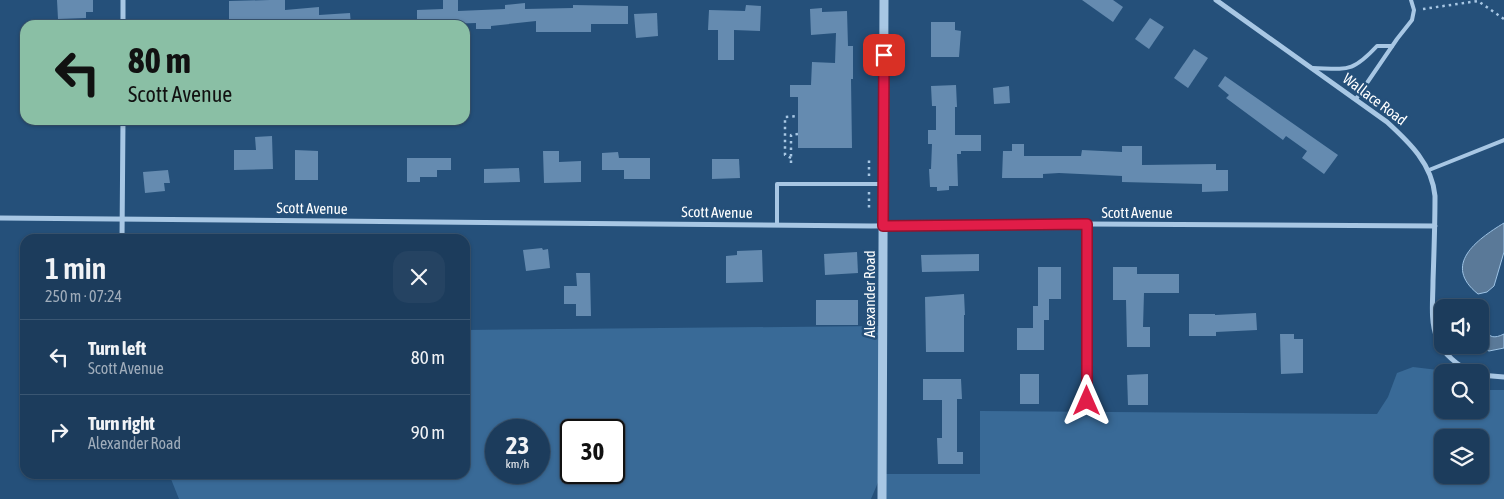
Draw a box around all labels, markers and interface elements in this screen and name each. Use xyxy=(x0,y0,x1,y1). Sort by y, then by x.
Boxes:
pin xyxy=(863,34,905,76)
icon: left xyxy=(45,40,110,105)
text: 80 m xyxy=(128,40,191,80)
icon: arrive xyxy=(870,41,898,69)
street label: Wallace Road xyxy=(1340,70,1410,128)
text: Scott Avenue xyxy=(128,81,232,107)
street label: Scott Avenue xyxy=(276,199,348,217)
street label: Scott Avenue xyxy=(681,203,753,221)
street label: Scott Avenue xyxy=(1101,204,1173,221)
street label: Alexander Road xyxy=(861,250,878,338)
text: 1 min xyxy=(45,251,106,285)
button: close xyxy=(393,251,445,303)
text: 250 m · 07:24 xyxy=(45,287,122,305)
map controls xyxy=(1434,299,1489,484)
button: sound xyxy=(1434,299,1489,354)
text: Turn left xyxy=(88,337,146,359)
icon: left xyxy=(45,343,73,371)
text: 80 m xyxy=(411,346,445,368)
text: Scott Avenue xyxy=(88,359,164,377)
button: search xyxy=(1434,364,1489,419)
position arrow xyxy=(1060,374,1112,426)
text: Turn right xyxy=(88,412,155,434)
icon: right xyxy=(45,418,73,446)
speed limit sign: 30 xyxy=(560,419,625,484)
text: 90 m xyxy=(411,421,445,443)
button: layers xyxy=(1434,429,1489,484)
text: 23 xyxy=(506,431,529,459)
text: Alexander Road xyxy=(88,434,181,452)
text: km/h xyxy=(506,457,529,471)

